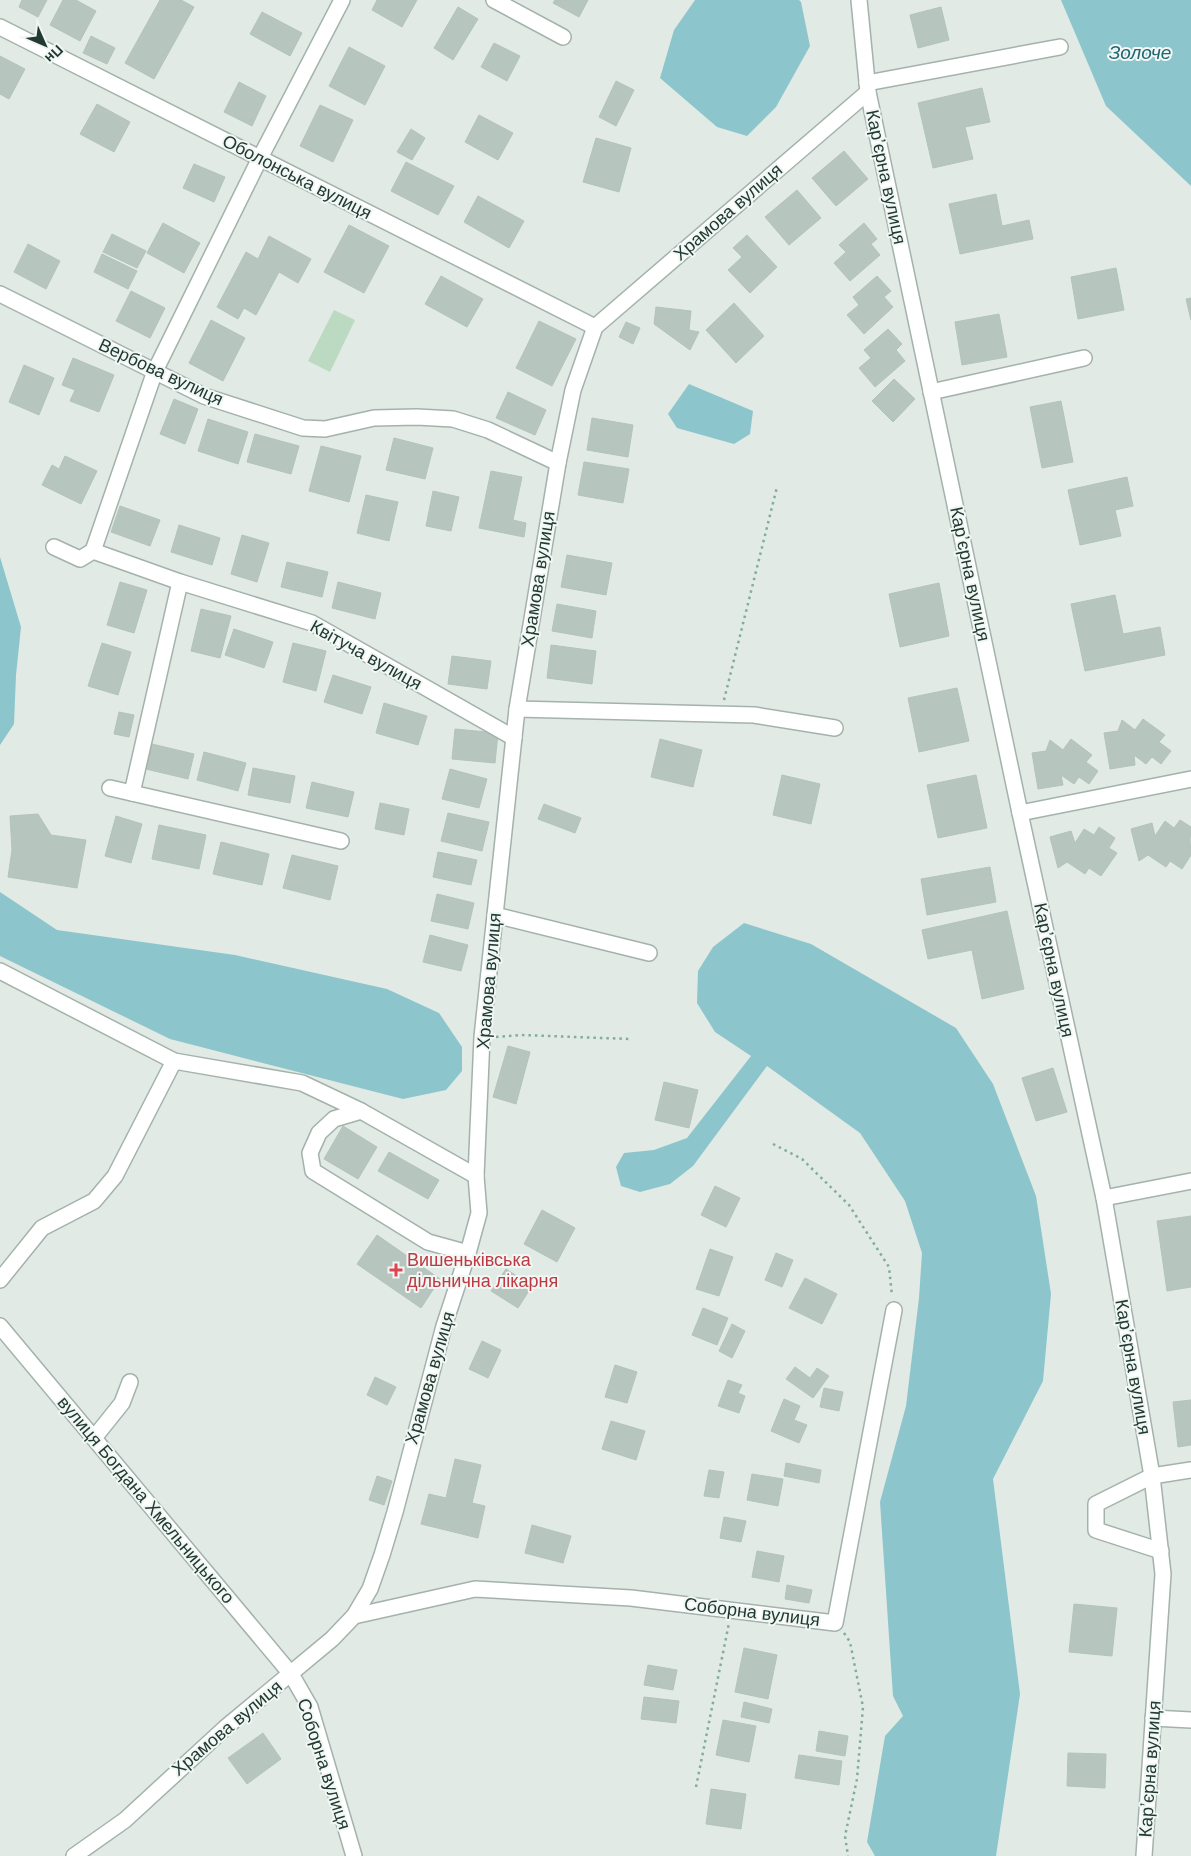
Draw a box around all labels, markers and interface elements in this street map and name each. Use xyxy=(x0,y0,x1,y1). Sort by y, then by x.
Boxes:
north arrow xyxy=(20,20,70,70)
text: Пн xyxy=(42,42,66,66)
water label: Золоче xyxy=(1109,42,1171,63)
street label: Карʼєрна вулиця xyxy=(862,108,910,246)
street label: Оболонська вулиця xyxy=(219,131,375,223)
street label: Храмова вулиця xyxy=(670,159,786,265)
street label: Вербова вулиця xyxy=(96,334,226,410)
street label: Карʼєрна вулиця xyxy=(946,505,994,643)
street label: Храмова вулиця xyxy=(517,510,559,648)
street label: Квітуча вулиця xyxy=(307,616,425,694)
street label: Карʼєрна вулиця xyxy=(1030,901,1078,1039)
street label: Храмова вулиця xyxy=(473,912,505,1050)
place label: Вишеньківська дільнична лікарня xyxy=(407,1250,558,1291)
marker: Вишеньківська дільнична лікарня xyxy=(389,1263,403,1277)
street label: Карʼєрна вулиця xyxy=(1111,1298,1155,1436)
street label: Храмова вулиця xyxy=(401,1309,459,1447)
street label: вулиця Богдана Хмельницького xyxy=(53,1392,239,1608)
street label: Соборна вулиця xyxy=(683,1594,821,1630)
street label: Храмова вулиця xyxy=(168,1676,286,1780)
street label: Соборна вулиця xyxy=(293,1696,355,1832)
street label: Карʼєрна вулиця xyxy=(1135,1700,1165,1838)

